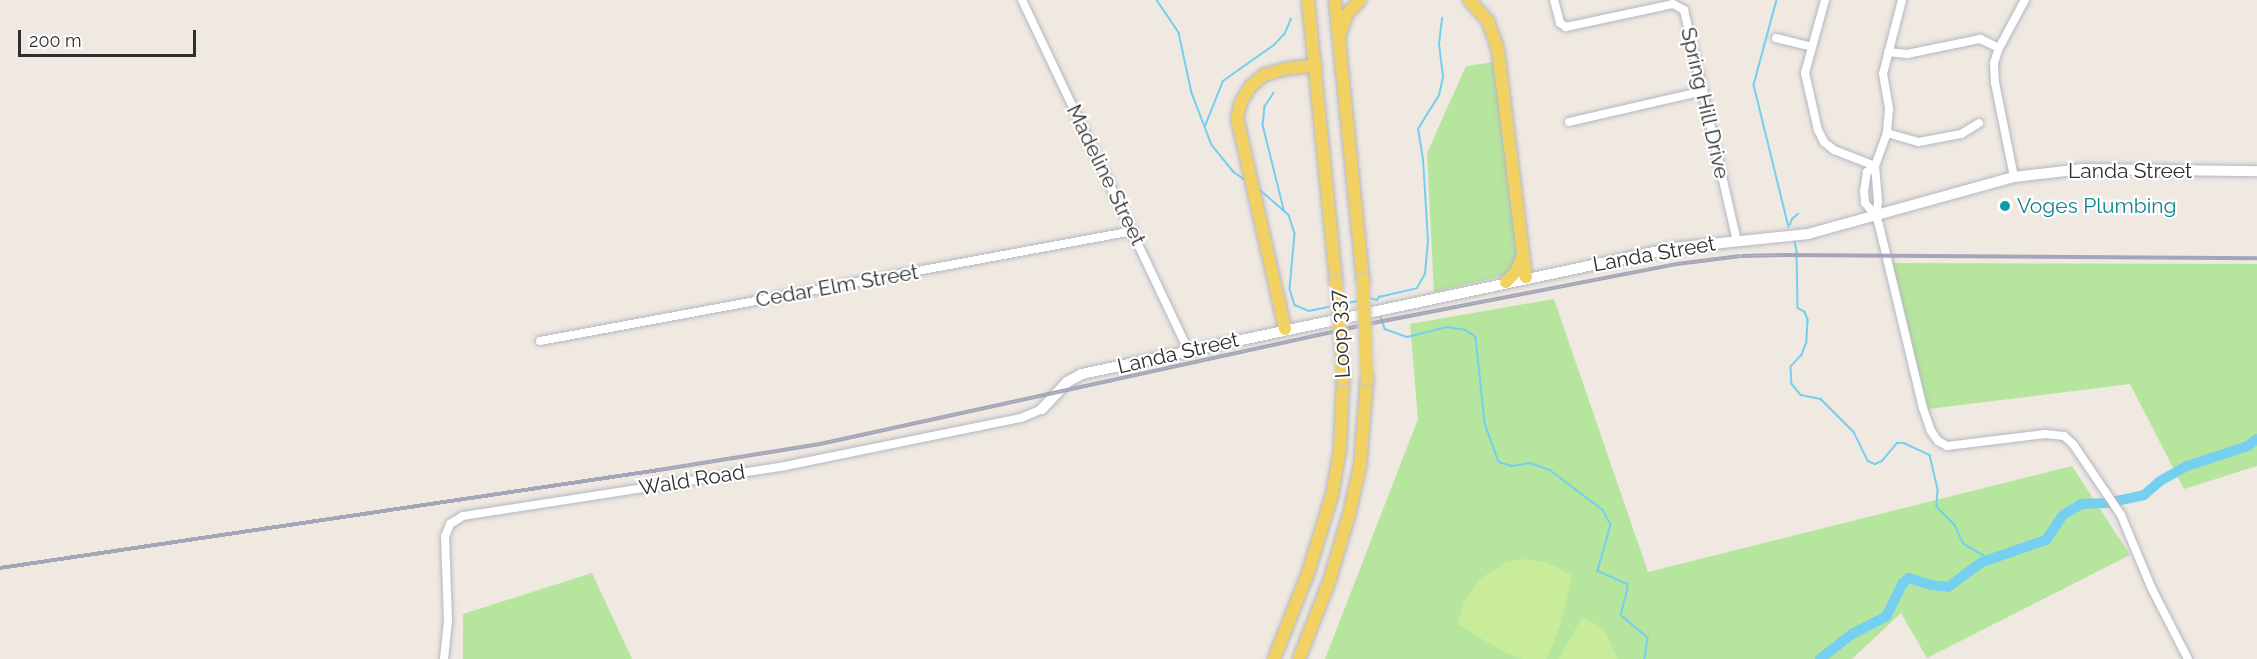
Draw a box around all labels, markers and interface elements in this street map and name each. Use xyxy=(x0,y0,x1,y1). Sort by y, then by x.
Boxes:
scale bar xyxy=(21,18,200,56)
street label: Spring Hill Drive xyxy=(1675,25,1735,181)
text: 200 m xyxy=(29,30,82,51)
street label: Madeline Street xyxy=(1061,100,1151,250)
street label: Landa Street xyxy=(2068,158,2192,184)
place label: Voges Plumbing xyxy=(2017,193,2176,219)
marker: Voges Plumbing xyxy=(1998,199,2012,213)
street label: Landa Street xyxy=(1591,231,1717,277)
street label: Cedar Elm Street xyxy=(753,259,921,313)
street label: Loop 337 xyxy=(1324,289,1356,379)
street label: Landa Street xyxy=(1115,327,1241,379)
street label: Wald Road xyxy=(637,459,747,501)

